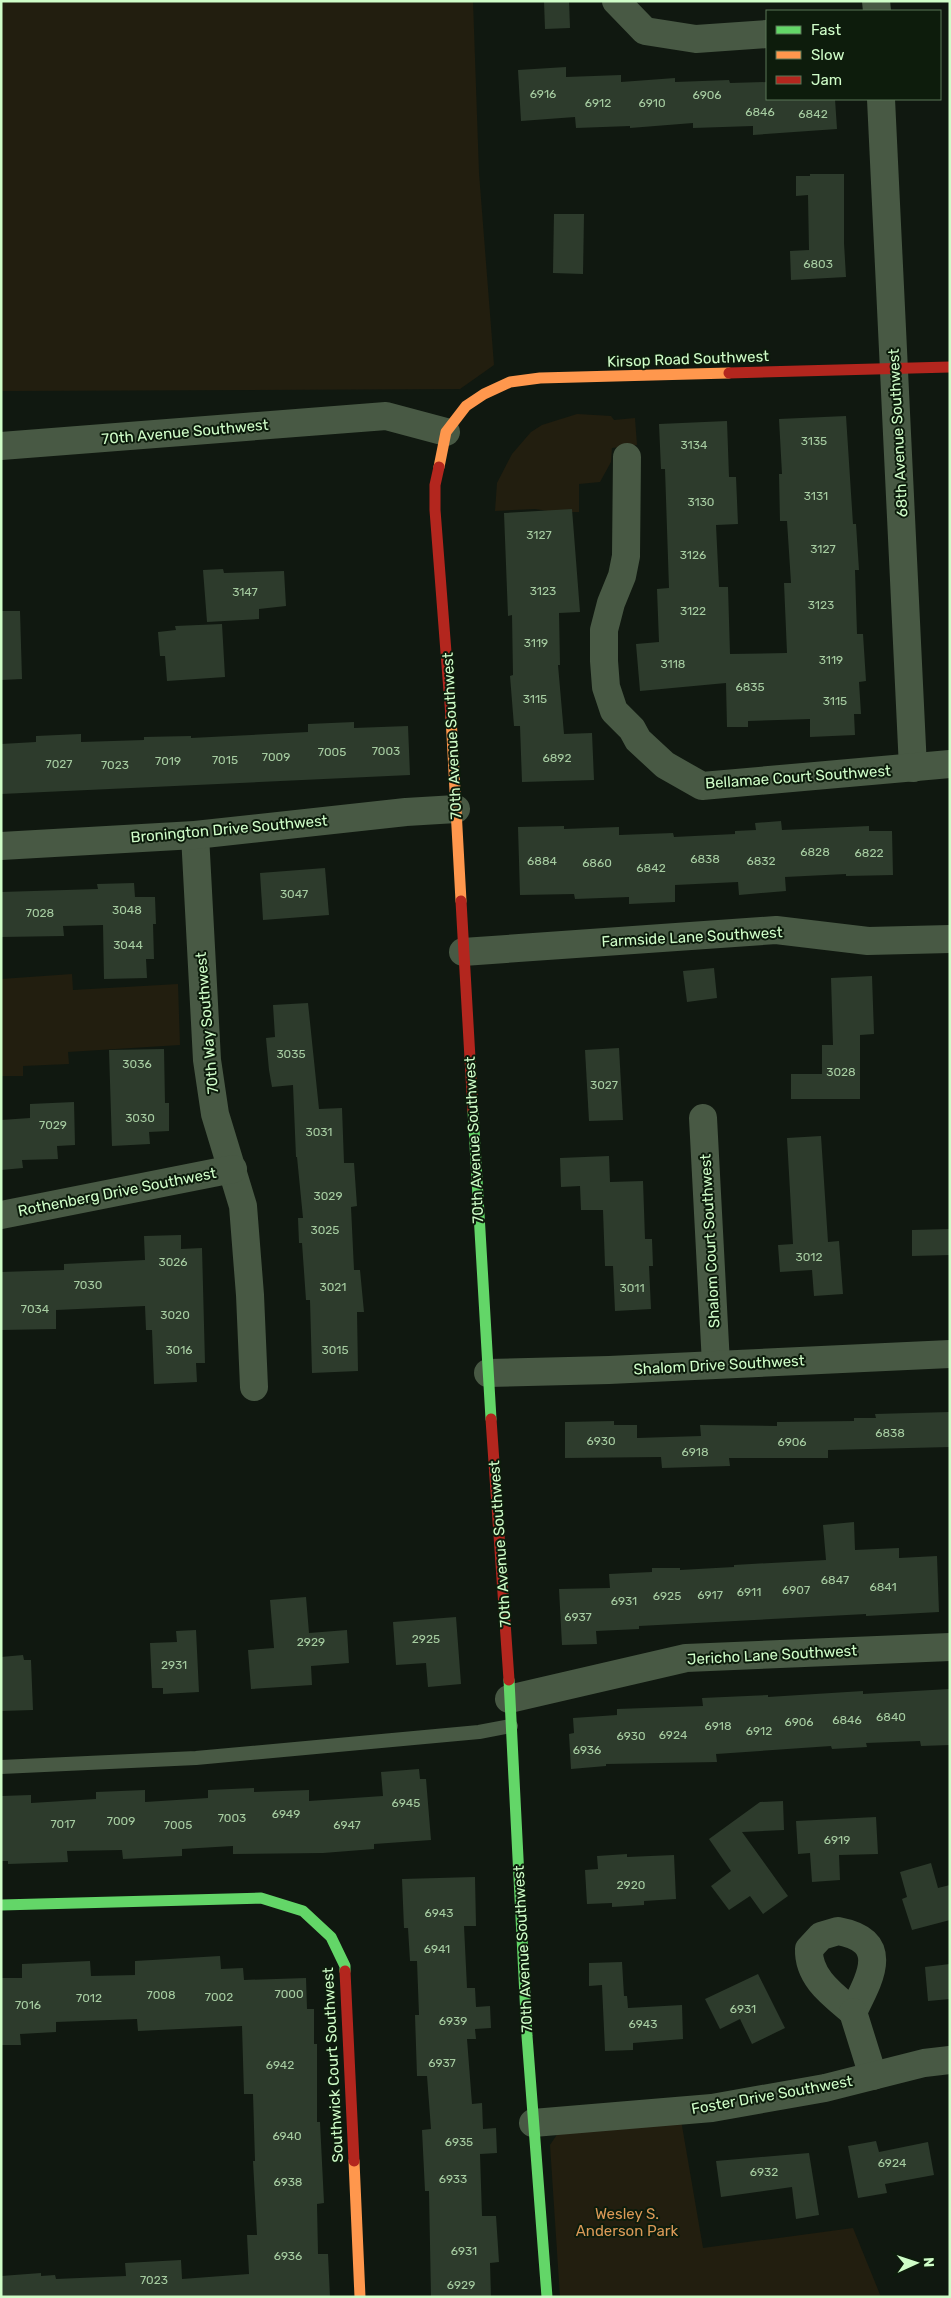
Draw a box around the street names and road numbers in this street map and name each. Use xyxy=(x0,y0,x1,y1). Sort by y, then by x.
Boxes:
street label: Kirsop Road Southwest xyxy=(607,347,769,371)
street label: 68th Avenue Southwest xyxy=(885,348,911,518)
street label: 70th Avenue Southwest xyxy=(101,416,269,448)
street label: 70th Avenue Southwest xyxy=(439,652,465,820)
street label: Bellamae Court Southwest xyxy=(705,762,892,792)
street label: Bronington Drive Southwest xyxy=(130,811,328,847)
street label: Farmside Lane Southwest xyxy=(601,923,783,951)
street label: 70th Way Southwest xyxy=(192,951,222,1095)
street label: 70th Avenue Southwest xyxy=(461,1056,487,1224)
street label: Shalom Court Southwest xyxy=(696,1153,724,1329)
street label: Rothenberg Drive Southwest xyxy=(16,1164,218,1220)
street label: Shalom Drive Southwest xyxy=(633,1352,805,1378)
street label: 70th Avenue Southwest xyxy=(485,1460,515,1628)
street label: Jericho Lane Southwest xyxy=(686,1642,858,1668)
street label: 70th Avenue Southwest xyxy=(510,1865,536,2033)
street label: Southwick Court Southwest xyxy=(319,1967,347,2163)
street label: Foster Drive Southwest xyxy=(690,2072,854,2118)

